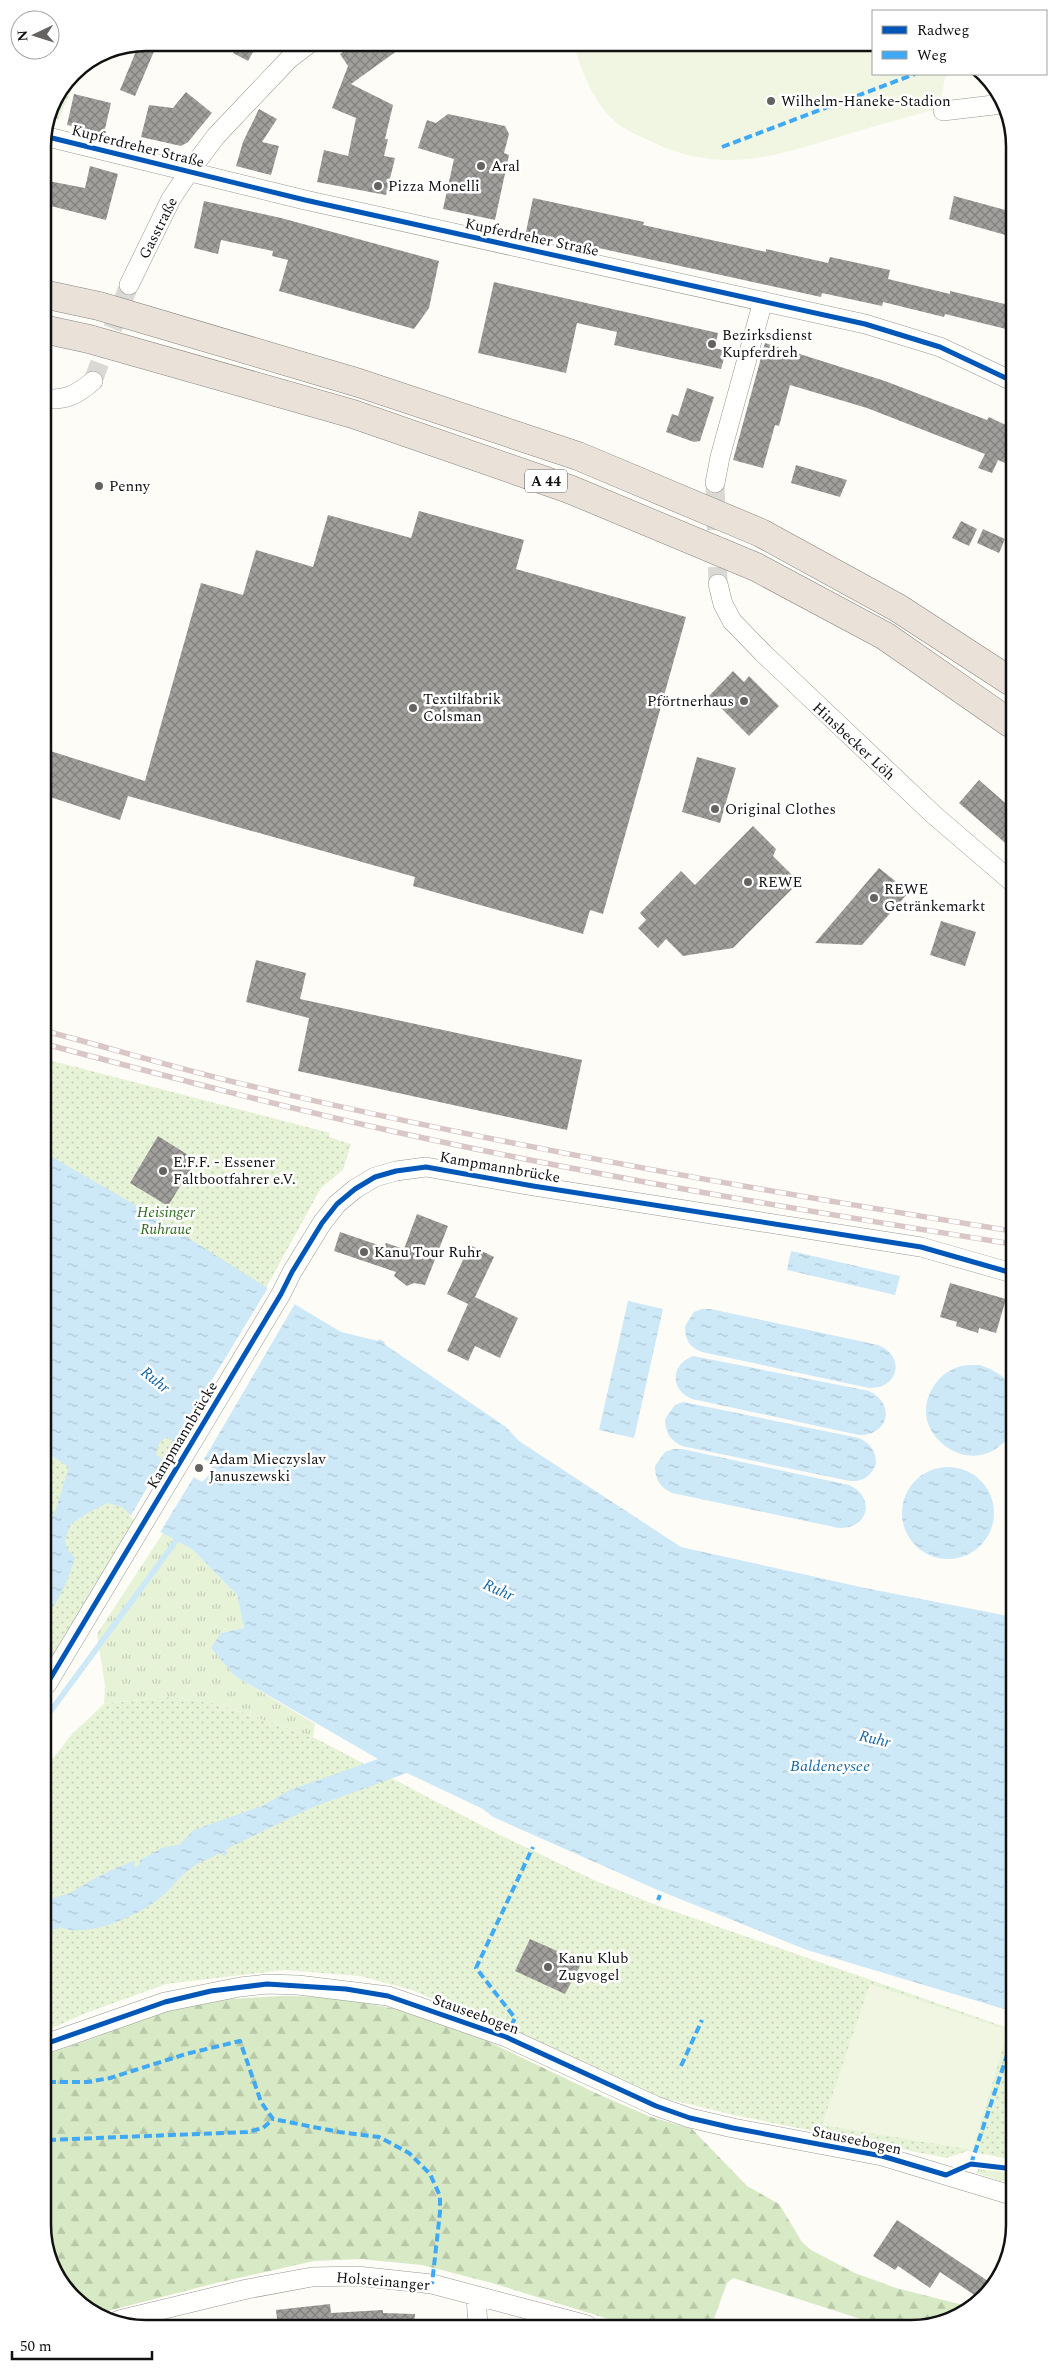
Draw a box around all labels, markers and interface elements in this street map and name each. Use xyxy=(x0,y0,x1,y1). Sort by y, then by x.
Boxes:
north arrow xyxy=(10,10,60,60)
legend xyxy=(872,10,1047,75)
text: Radweg xyxy=(917,19,970,42)
text: N xyxy=(12,29,33,42)
text: Weg xyxy=(917,44,947,67)
place label: Wilhelm-Haneke-Stadion xyxy=(781,90,951,113)
marker: Wilhelm-Haneke-Stadion xyxy=(765,95,777,107)
street label: Kupferdreher Straße xyxy=(69,119,207,174)
place label: Aral xyxy=(491,155,520,178)
marker: Aral xyxy=(475,160,487,172)
place label: Pizza Monelli xyxy=(388,175,480,198)
marker: Pizza Monelli xyxy=(372,180,384,192)
street label: Gasstraße xyxy=(133,193,184,263)
street label: Kupferdreher Straße xyxy=(463,212,601,263)
place label: Bezirksdienst Kupferdreh xyxy=(722,324,812,364)
marker: Bezirksdienst Kupferdreh xyxy=(706,338,718,350)
road number: A 44 xyxy=(525,470,567,492)
place label: Penny xyxy=(109,475,151,498)
marker: Penny xyxy=(93,480,105,492)
place label: Textilfabrik Colsman xyxy=(423,688,501,728)
place label: Pförtnerhaus xyxy=(647,690,734,713)
marker: Pförtnerhaus xyxy=(738,695,750,707)
street label: Hinsbecker Löh xyxy=(807,697,901,786)
marker: Textilfabrik Colsman xyxy=(407,702,419,714)
place label: Original Clothes xyxy=(725,798,836,821)
marker: Original Clothes xyxy=(709,803,721,815)
place label: REWE xyxy=(758,871,802,894)
marker: REWE xyxy=(742,876,754,888)
place label: REWE Getränkemarkt xyxy=(884,878,985,918)
marker: REWE Getränkemarkt xyxy=(868,892,880,904)
street label: Kampmannbrücke xyxy=(438,1146,562,1189)
place label: E.F.F. - Essener Faltbootfahrer e.V. xyxy=(173,1151,296,1191)
marker: E.F.F. - Essener Faltbootfahrer e.V. xyxy=(157,1165,169,1177)
park label: Heisinger Ruhraue xyxy=(137,1201,196,1241)
place label: Kanu Tour Ruhr xyxy=(374,1241,481,1264)
marker: Kanu Tour Ruhr xyxy=(358,1246,370,1258)
water label: Ruhr xyxy=(135,1360,176,1399)
street label: Kampmannbrücke xyxy=(141,1377,224,1493)
place label: Adam Mieczyslav Januszewski xyxy=(209,1448,327,1488)
marker: Adam Mieczyslav Januszewski xyxy=(193,1462,205,1474)
water label: Ruhr xyxy=(479,1572,518,1608)
water label: Ruhr xyxy=(857,1724,893,1754)
water label: Baldeneysee xyxy=(790,1754,870,1778)
place label: Kanu Klub Zugvogel xyxy=(558,1947,628,1987)
marker: Kanu Klub Zugvogel xyxy=(542,1961,554,1973)
street label: Stauseebogen xyxy=(429,1988,523,2041)
street label: Stauseebogen xyxy=(810,2120,904,2161)
street label: Holsteinanger xyxy=(335,2266,431,2297)
scale bar xyxy=(12,2328,152,2360)
text: 50 m xyxy=(20,2335,52,2358)

